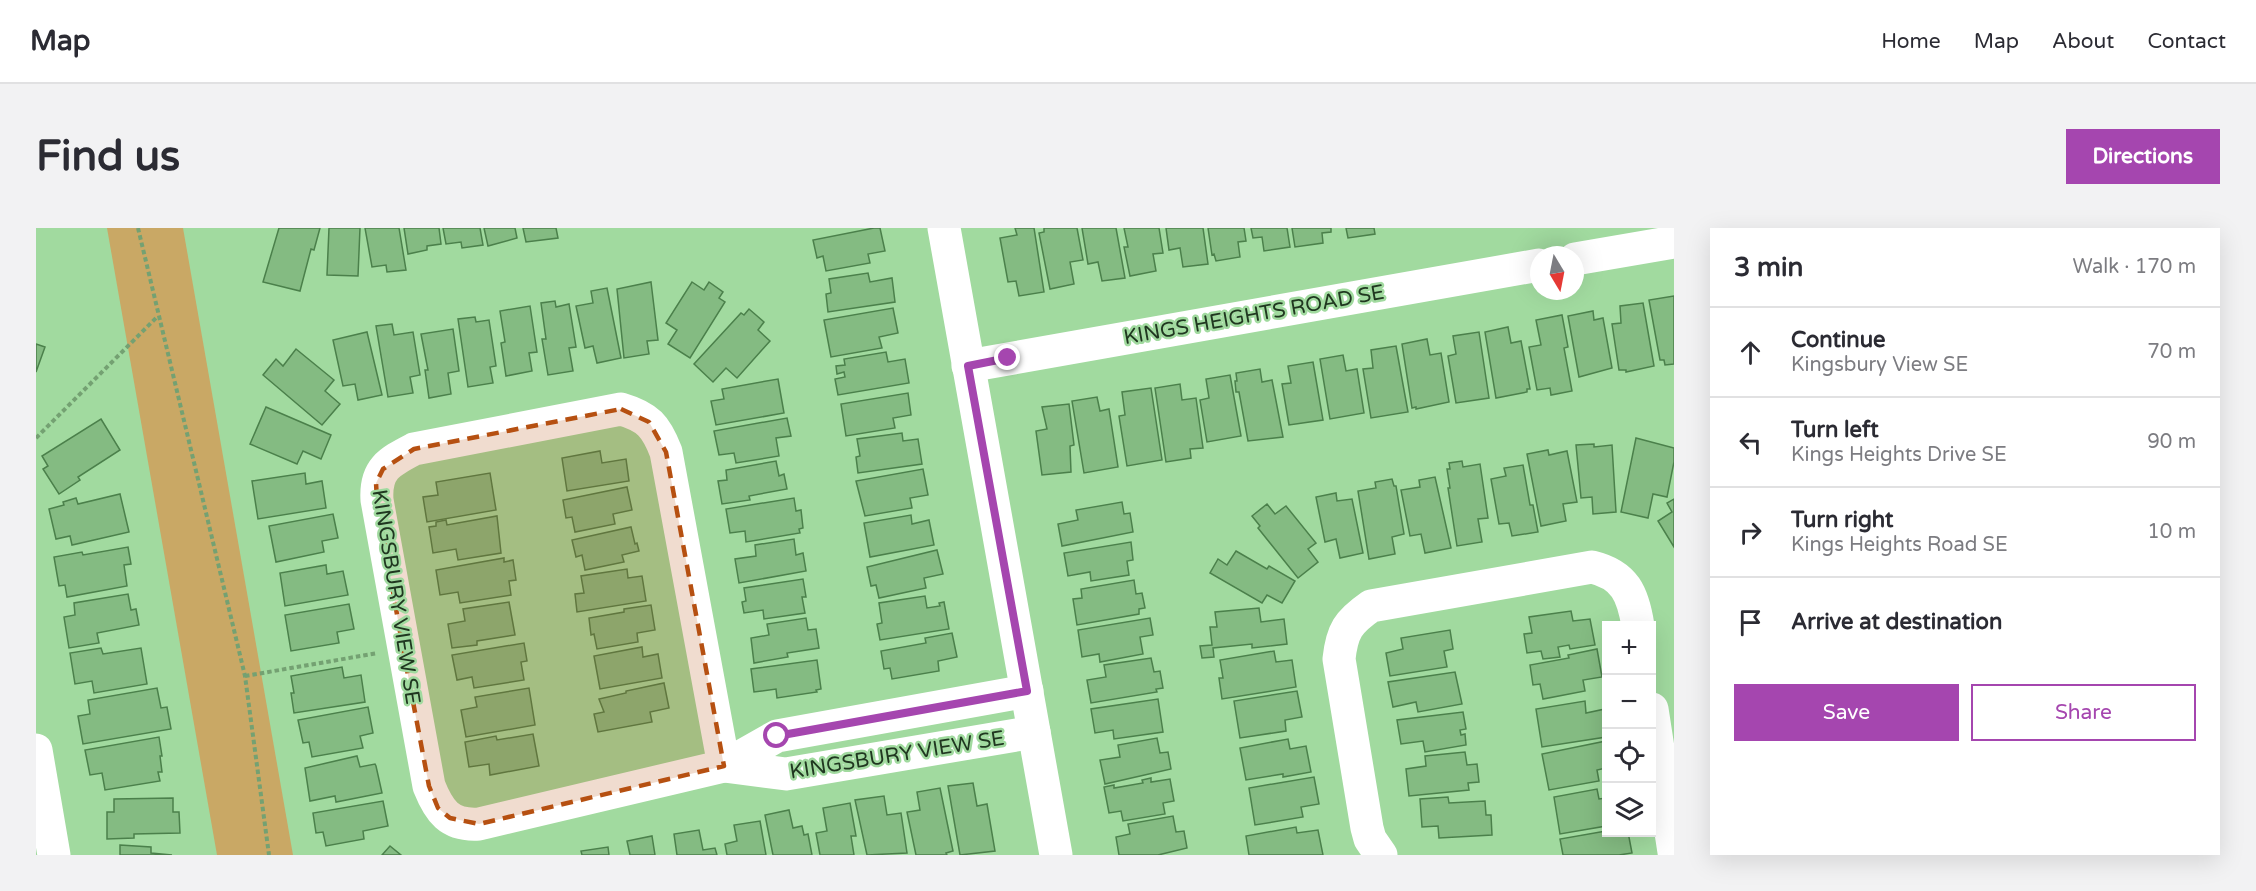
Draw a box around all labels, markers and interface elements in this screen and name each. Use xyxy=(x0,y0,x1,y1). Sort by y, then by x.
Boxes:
text: Map xyxy=(30,24,90,58)
text: Home xyxy=(1881,29,1941,54)
text: Map xyxy=(1974,29,2019,54)
text: About xyxy=(2052,29,2114,54)
text: Contact xyxy=(2147,29,2226,54)
button: Directions xyxy=(2066,129,2220,184)
text: Find us xyxy=(36,131,180,182)
north arrow xyxy=(1530,246,1584,300)
text: 3 min xyxy=(1734,252,1803,283)
text: Walk · 170 m xyxy=(2073,255,2196,279)
street label: KINGS HEIGHTS ROAD SE xyxy=(1122,280,1386,350)
text: Continue xyxy=(1791,327,1886,353)
icon: ahead xyxy=(1734,336,1767,369)
text: 70 m xyxy=(2147,340,2196,364)
route end xyxy=(994,344,1020,370)
text: Kingsbury View SE xyxy=(1791,353,1968,377)
text: Turn left xyxy=(1791,417,1879,443)
icon: left xyxy=(1734,426,1767,459)
text: 90 m xyxy=(2147,430,2196,454)
text: Kings Heights Drive SE xyxy=(1791,443,2007,467)
street label: KINGSBURY VIEW SE xyxy=(367,488,425,706)
text: Turn right xyxy=(1791,507,1893,533)
icon: right xyxy=(1734,516,1767,549)
text: 10 m xyxy=(2147,520,2196,544)
text: Kings Heights Road SE xyxy=(1791,533,2008,557)
icon: arrive xyxy=(1734,606,1767,639)
text: Arrive at destination xyxy=(1791,609,2002,635)
map controls xyxy=(1602,621,1656,837)
button: + xyxy=(1602,621,1656,675)
button: − xyxy=(1602,675,1656,729)
button: Save xyxy=(1734,684,1959,741)
button: Share xyxy=(1971,684,2196,741)
route start xyxy=(763,722,789,748)
street label: KINGSBURY VIEW SE xyxy=(788,726,1006,784)
button: locate xyxy=(1602,729,1656,783)
button: layers xyxy=(1602,783,1656,837)

